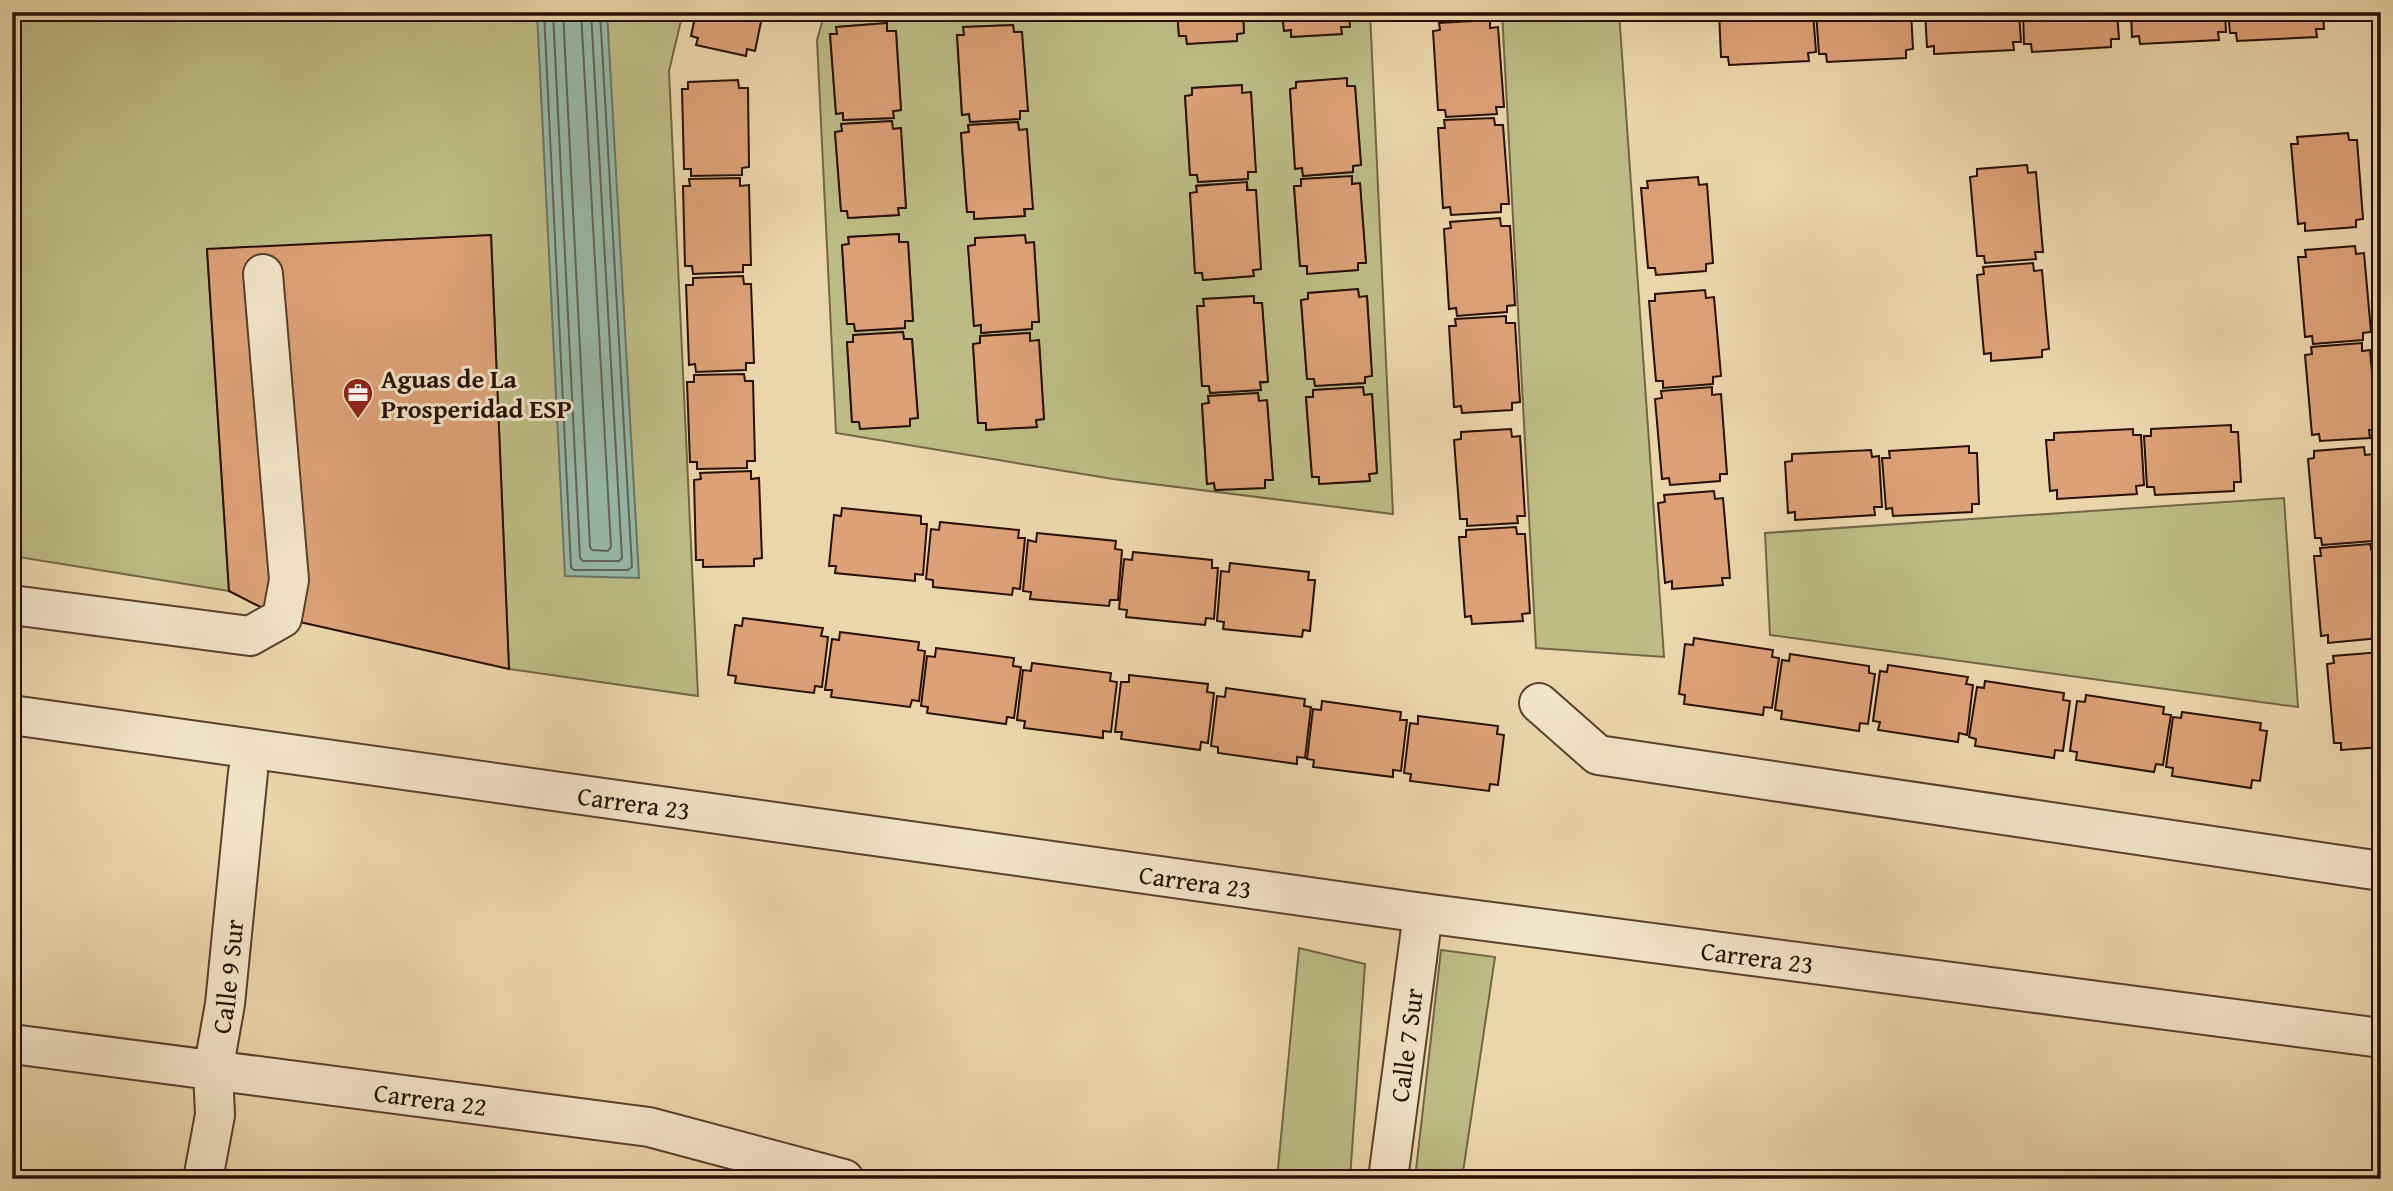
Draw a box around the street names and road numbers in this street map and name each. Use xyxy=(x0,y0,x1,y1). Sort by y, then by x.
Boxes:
street label: Carrera 23 xyxy=(575,775,693,829)
street label: Carrera 23 xyxy=(1137,854,1254,908)
street label: Calle 9 Sur xyxy=(201,917,253,1037)
street label: Carrera 23 xyxy=(1699,930,1816,983)
street label: Calle 7 Sur xyxy=(1379,985,1432,1105)
street label: Carrera 22 xyxy=(372,1072,489,1125)

